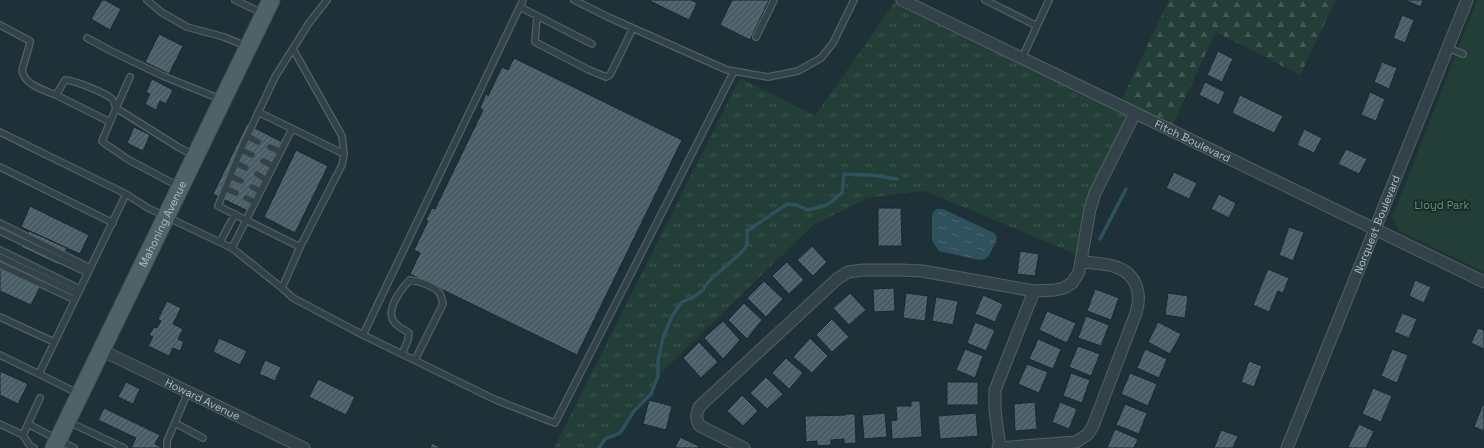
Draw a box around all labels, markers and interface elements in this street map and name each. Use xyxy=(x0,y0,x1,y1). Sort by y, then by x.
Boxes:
street label: Fitch Boulevard xyxy=(1152,117,1233,165)
street label: Norquest Boulevard xyxy=(1351,173,1403,276)
street label: Mahoning Avenue xyxy=(136,178,189,269)
park label: Lloyd Park xyxy=(1414,198,1470,212)
street label: Howard Avenue xyxy=(163,375,243,423)

